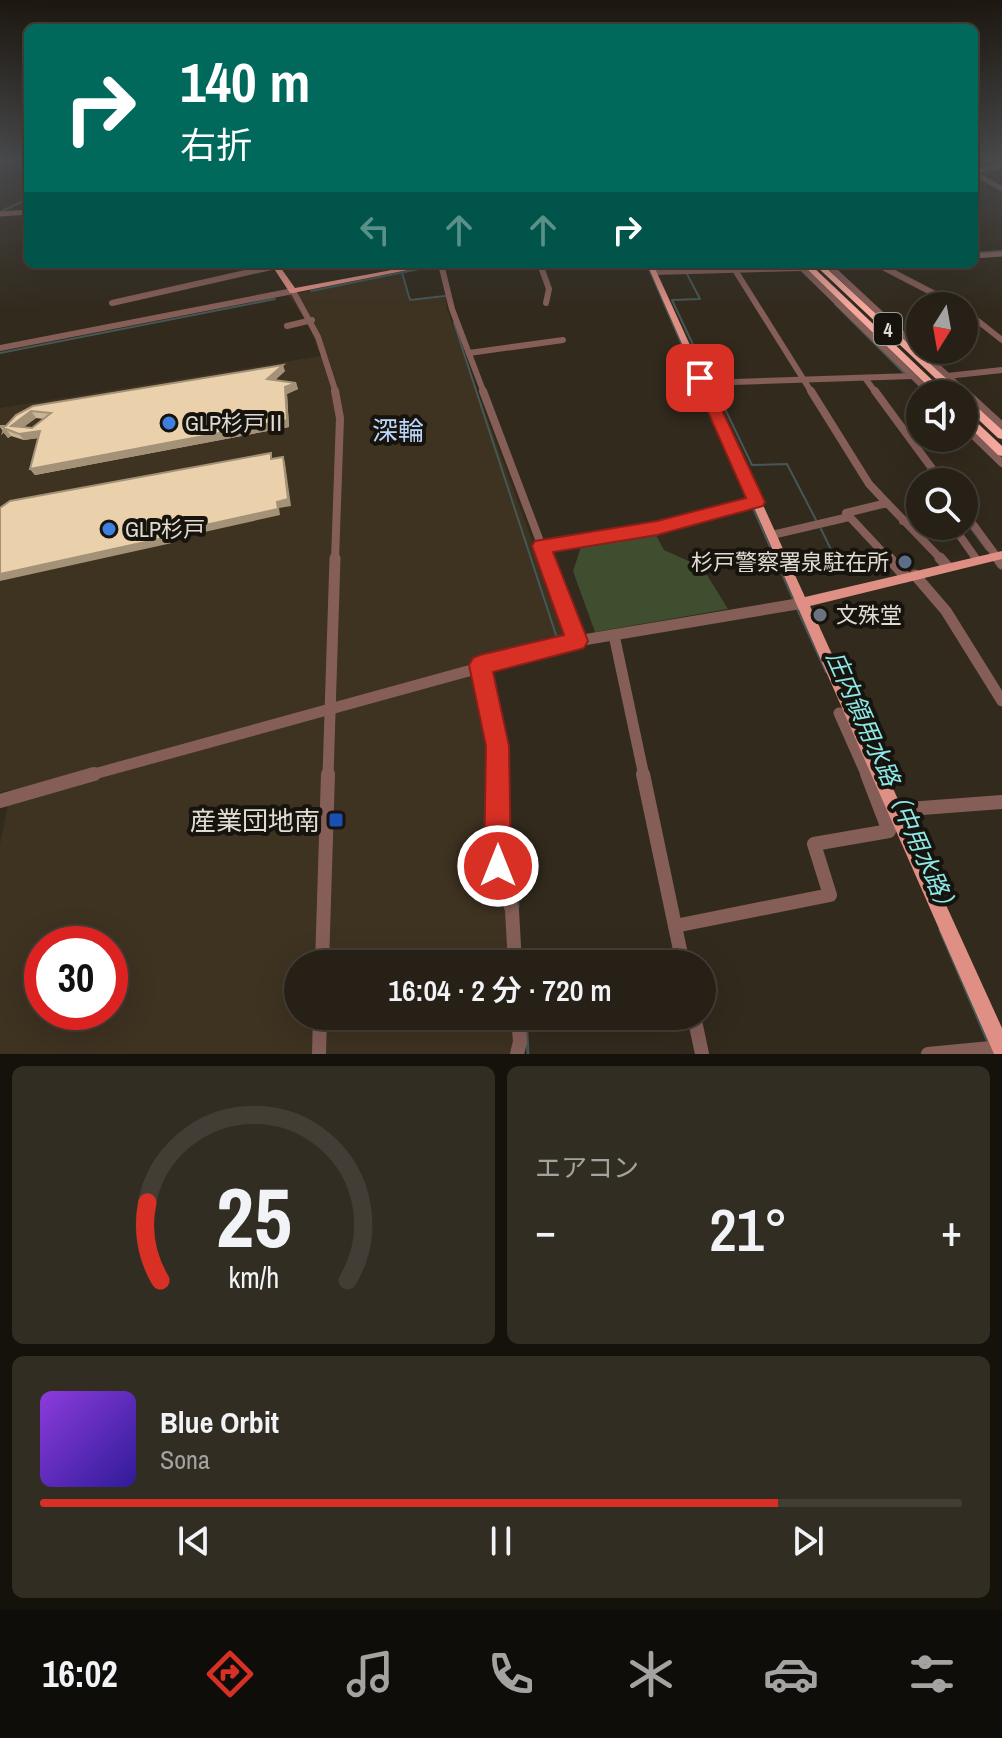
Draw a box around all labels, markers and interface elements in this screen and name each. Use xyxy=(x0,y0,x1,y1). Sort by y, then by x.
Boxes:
text: 140 m xyxy=(180,44,310,119)
icon: right xyxy=(48,56,152,160)
text: 右折 xyxy=(180,121,252,169)
icon: left xyxy=(353,208,397,252)
icon: ahead xyxy=(437,208,481,252)
icon: ahead xyxy=(521,208,565,252)
icon: right xyxy=(605,208,649,252)
north arrow xyxy=(906,292,978,364)
map controls xyxy=(906,292,978,540)
road number: 4 xyxy=(874,313,902,345)
pin xyxy=(666,344,734,412)
icon: arrive xyxy=(678,356,722,400)
button: sound xyxy=(906,380,978,452)
place label: GLP杉戸Ⅱ xyxy=(185,408,287,438)
district label: 深輪 xyxy=(372,413,424,448)
marker: GLP杉戸Ⅱ xyxy=(160,414,178,432)
button: search xyxy=(906,468,978,540)
place label: GLP杉戸 xyxy=(125,514,205,544)
marker: GLP杉戸 xyxy=(100,520,118,538)
place label: 杉戸警察署泉駐在所 xyxy=(691,547,889,577)
marker: 杉戸警察署泉駐在所 xyxy=(896,553,914,571)
place label: 文殊堂 xyxy=(836,600,902,630)
marker: 文殊堂 xyxy=(811,606,829,624)
water label: 庄内領用水路（中用水路） xyxy=(820,646,966,922)
place label: 産業団地南 xyxy=(190,803,320,838)
marker: 産業団地南 xyxy=(327,811,345,829)
position arrow xyxy=(456,824,540,908)
speed limit sign: 30 xyxy=(24,926,128,1030)
text: 16:04 · 2 分 · 720 m xyxy=(388,970,612,1010)
text: エアコン xyxy=(535,1150,639,1185)
text: 25 xyxy=(216,1161,291,1273)
text: 21° xyxy=(709,1189,788,1270)
text: − xyxy=(535,1200,556,1260)
text: + xyxy=(941,1200,962,1260)
text: km/h xyxy=(228,1258,279,1297)
text: Blue Orbit xyxy=(160,1402,279,1442)
text: Sona xyxy=(160,1442,210,1477)
icon: previous xyxy=(172,1519,216,1563)
icon: pause xyxy=(479,1519,523,1563)
icon: next xyxy=(786,1519,830,1563)
icon: directions xyxy=(202,1646,258,1702)
icon: music xyxy=(342,1646,398,1702)
icon: phone xyxy=(483,1646,539,1702)
icon: climate xyxy=(623,1646,679,1702)
icon: car xyxy=(763,1646,819,1702)
icon: filters xyxy=(904,1646,960,1702)
text: 16:02 xyxy=(42,1650,118,1698)

